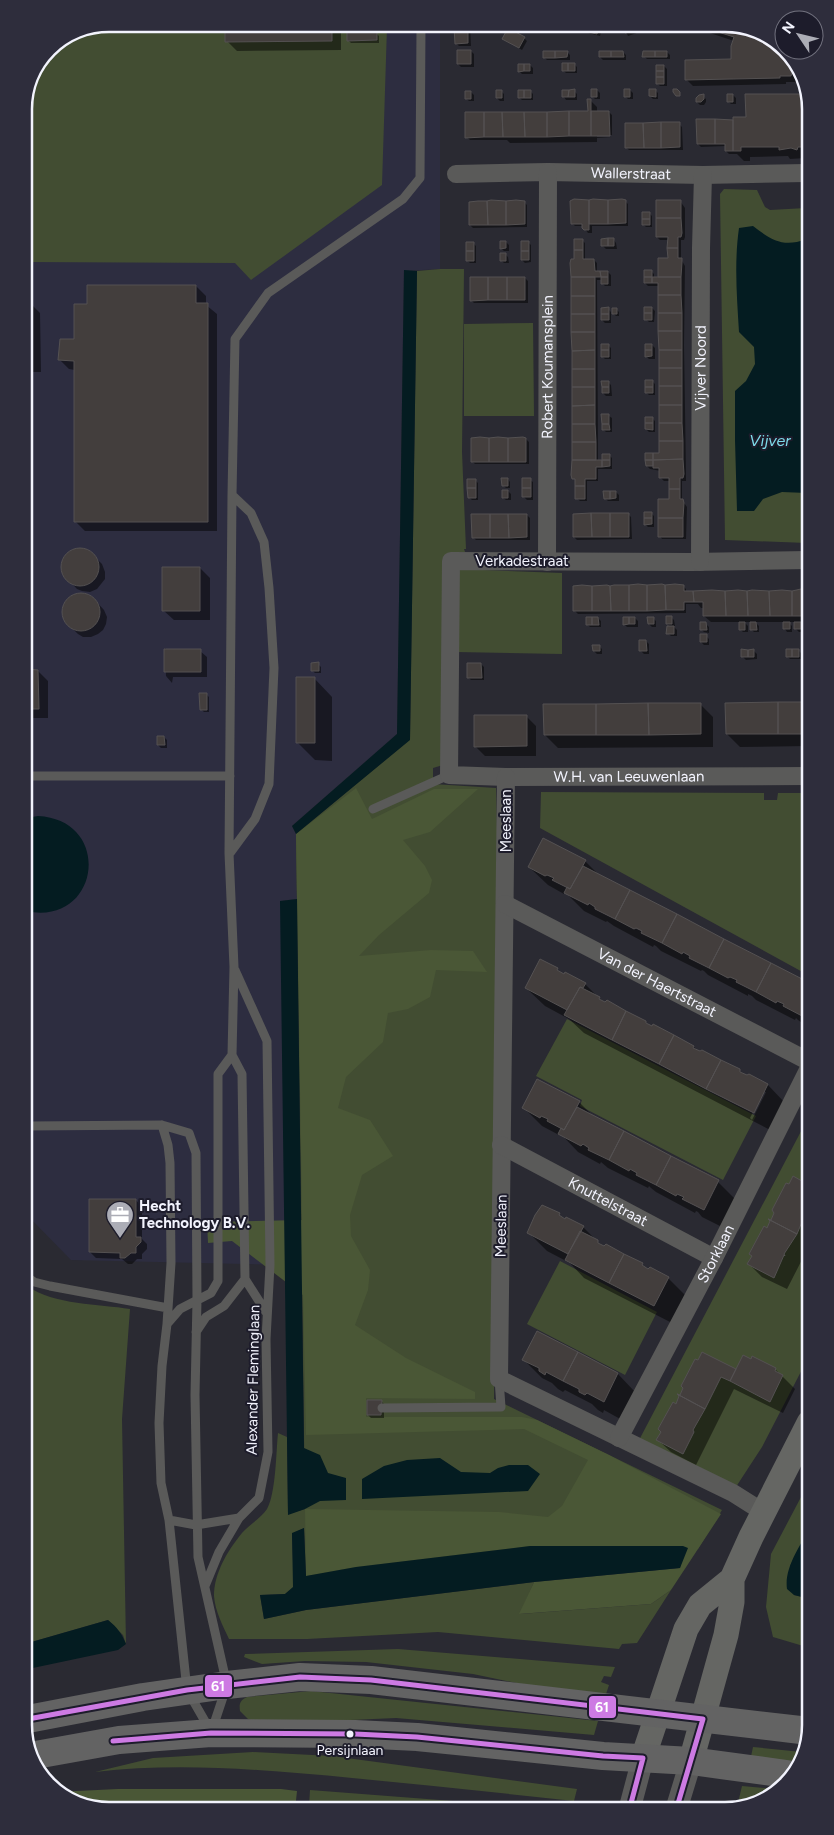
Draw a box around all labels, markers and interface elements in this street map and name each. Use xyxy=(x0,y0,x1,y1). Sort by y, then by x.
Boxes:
north arrow xyxy=(774,10,824,60)
text: N xyxy=(779,19,799,37)
street label: Wallerstraat xyxy=(591,164,672,183)
street label: Robert Koumansplein xyxy=(538,295,557,439)
street label: Vijver Noord xyxy=(691,325,710,411)
water label: Vijver xyxy=(749,431,791,450)
street label: Verkadestraat xyxy=(475,552,569,570)
street label: W.H. van Leeuwenlaan xyxy=(554,767,704,786)
street label: Meeslaan xyxy=(497,789,515,853)
street label: Van der Haertstraat xyxy=(594,944,720,1021)
street label: Knuttelstraat xyxy=(565,1173,651,1230)
street label: Meeslaan xyxy=(491,1194,511,1258)
place label: Hecht Technology B.V. xyxy=(139,1197,250,1232)
office icon: Hecht Technology B.V. xyxy=(105,1200,135,1239)
street label: Storklaan xyxy=(693,1222,738,1286)
street label: Alexander Fleminglaan xyxy=(243,1305,263,1455)
line badge: 61 xyxy=(204,1674,233,1698)
text: 61 xyxy=(211,1678,225,1695)
line badge: 61 xyxy=(588,1695,617,1719)
text: 61 xyxy=(595,1699,609,1716)
marker: Persijnlaan xyxy=(345,1729,355,1739)
place label: Persijnlaan xyxy=(317,1742,384,1759)

